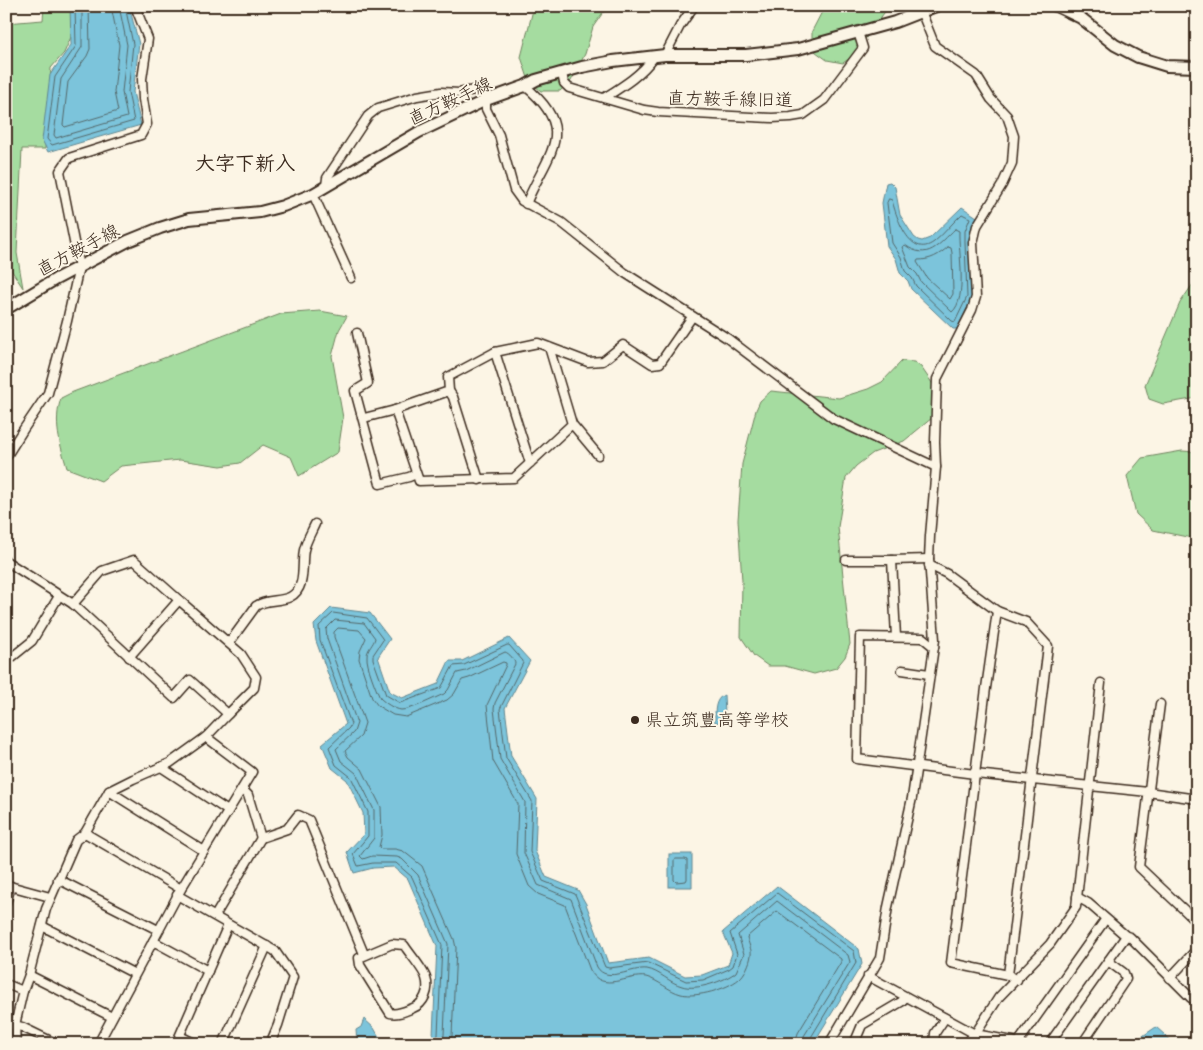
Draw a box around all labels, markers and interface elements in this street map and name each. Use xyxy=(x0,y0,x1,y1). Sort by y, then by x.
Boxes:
street label: 直方鞍手線 xyxy=(405,72,497,134)
street label: 直方鞍手線旧道 xyxy=(667,87,793,115)
district label: 大字下新入 xyxy=(195,151,295,180)
street label: 直方鞍手線 xyxy=(33,219,125,284)
place label: 県立筑豊高等学校 xyxy=(645,709,789,735)
marker: 県立筑豊高等学校 xyxy=(629,714,641,726)

